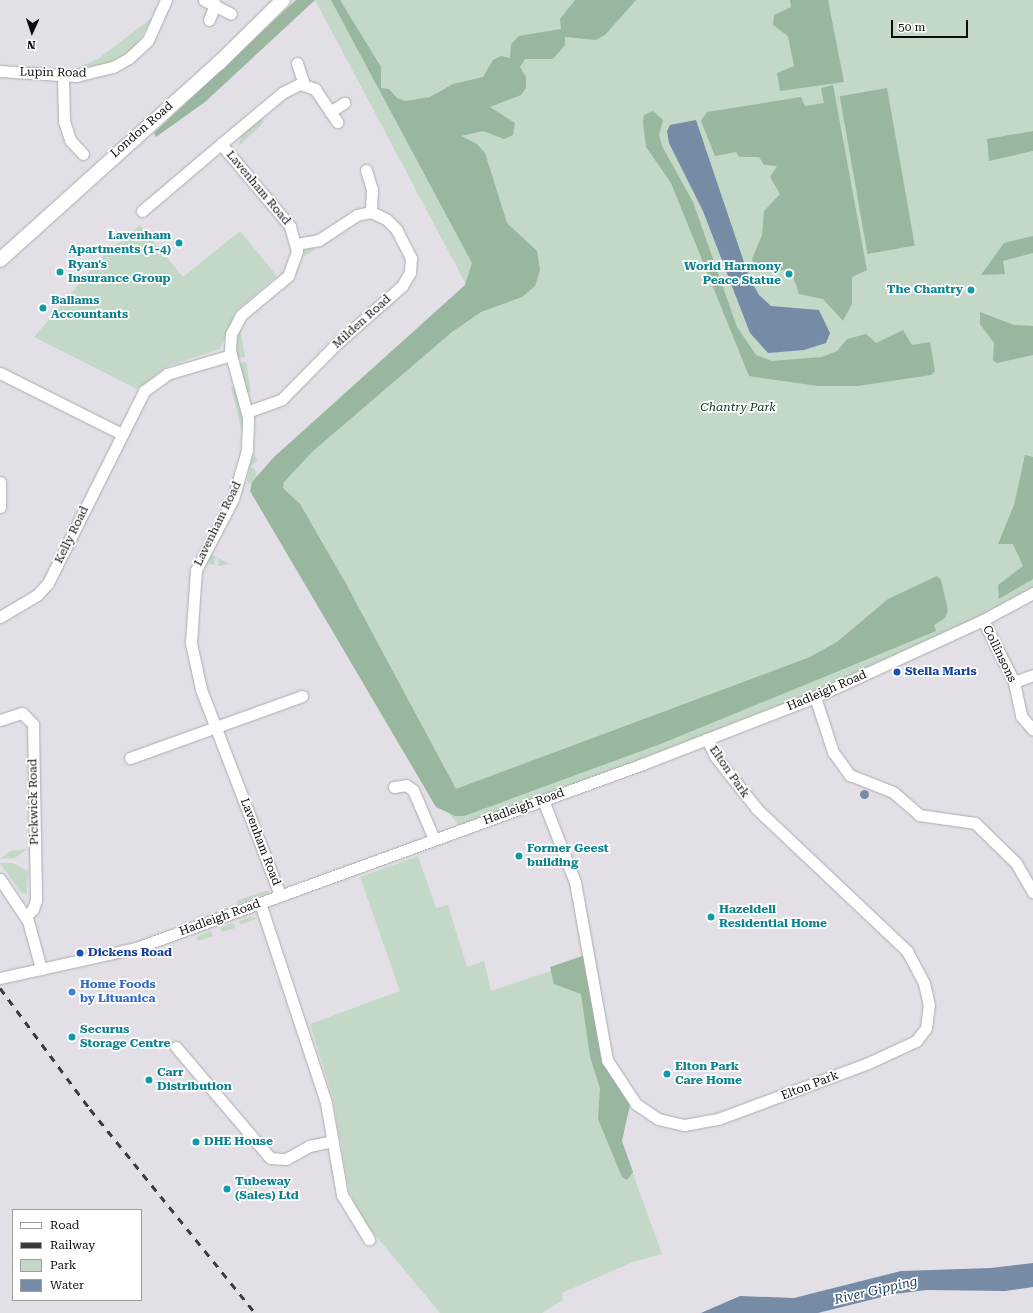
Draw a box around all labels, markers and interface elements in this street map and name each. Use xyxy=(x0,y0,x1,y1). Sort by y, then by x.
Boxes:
north arrow xyxy=(12,12,52,52)
scale bar xyxy=(893,12,970,38)
text: 50 m xyxy=(898,20,925,34)
text: N xyxy=(27,38,36,51)
street label: Lupin Road xyxy=(19,65,87,81)
street label: London Road xyxy=(108,99,176,161)
street label: Lavenham Road xyxy=(223,148,293,228)
place label: Lavenham Apartments (1-4) xyxy=(68,229,171,257)
marker: Lavenham Apartments (1-4) xyxy=(174,238,184,248)
place label: Ryan's Insurance Group xyxy=(68,258,171,286)
place label: World Harmony Peace Statue xyxy=(684,260,781,288)
marker: Ryan's Insurance Group xyxy=(55,267,65,277)
marker: World Harmony Peace Statue xyxy=(784,269,794,279)
place label: The Chantry xyxy=(887,283,963,297)
marker: The Chantry xyxy=(966,285,976,295)
street label: Milden Road xyxy=(330,292,394,352)
place label: Ballams Accountants xyxy=(51,294,128,322)
marker: Ballams Accountants xyxy=(38,303,48,313)
park label: Chantry Park xyxy=(700,401,776,415)
street label: Lavenham Road xyxy=(191,479,245,569)
street label: Kelly Road xyxy=(52,504,92,566)
street label: Collinsons xyxy=(979,623,1019,685)
place label: Stella Maris xyxy=(905,665,977,679)
marker: Stella Maris xyxy=(892,667,902,677)
street label: Hadleigh Road xyxy=(785,668,869,714)
street label: Elton Park xyxy=(706,743,752,801)
street label: Pickwick Road xyxy=(26,759,42,845)
street label: Hadleigh Road xyxy=(482,786,566,828)
street label: Lavenham Road xyxy=(237,796,283,888)
place label: Former Geest building xyxy=(527,842,609,870)
marker: Former Geest building xyxy=(514,851,524,861)
street label: Hadleigh Road xyxy=(178,897,262,939)
place label: Hazeldell Residential Home xyxy=(719,903,827,931)
marker: Hazeldell Residential Home xyxy=(706,912,716,922)
place label: Dickens Road xyxy=(88,946,172,960)
marker: Dickens Road xyxy=(75,948,85,958)
place label: Home Foods by Lituanica xyxy=(80,978,156,1006)
marker: Home Foods by Lituanica xyxy=(67,987,77,997)
place label: Securus Storage Centre xyxy=(80,1023,171,1051)
marker: Securus Storage Centre xyxy=(67,1032,77,1042)
place label: Elton Park Care Home xyxy=(675,1060,742,1088)
place label: Carr Distribution xyxy=(157,1066,232,1094)
street label: Elton Park xyxy=(779,1068,841,1104)
marker: Elton Park Care Home xyxy=(662,1069,672,1079)
marker: Carr Distribution xyxy=(144,1075,154,1085)
place label: DHE House xyxy=(204,1135,273,1149)
marker: DHE House xyxy=(191,1137,201,1147)
place label: Tubeway (Sales) Ltd xyxy=(235,1175,299,1203)
marker: Tubeway (Sales) Ltd xyxy=(222,1184,232,1194)
legend xyxy=(12,1209,142,1301)
text: Road xyxy=(50,1218,79,1232)
text: Railway xyxy=(50,1238,95,1252)
text: Park xyxy=(50,1258,76,1272)
water label: River Gipping xyxy=(833,1274,919,1308)
text: Water xyxy=(50,1278,84,1292)

